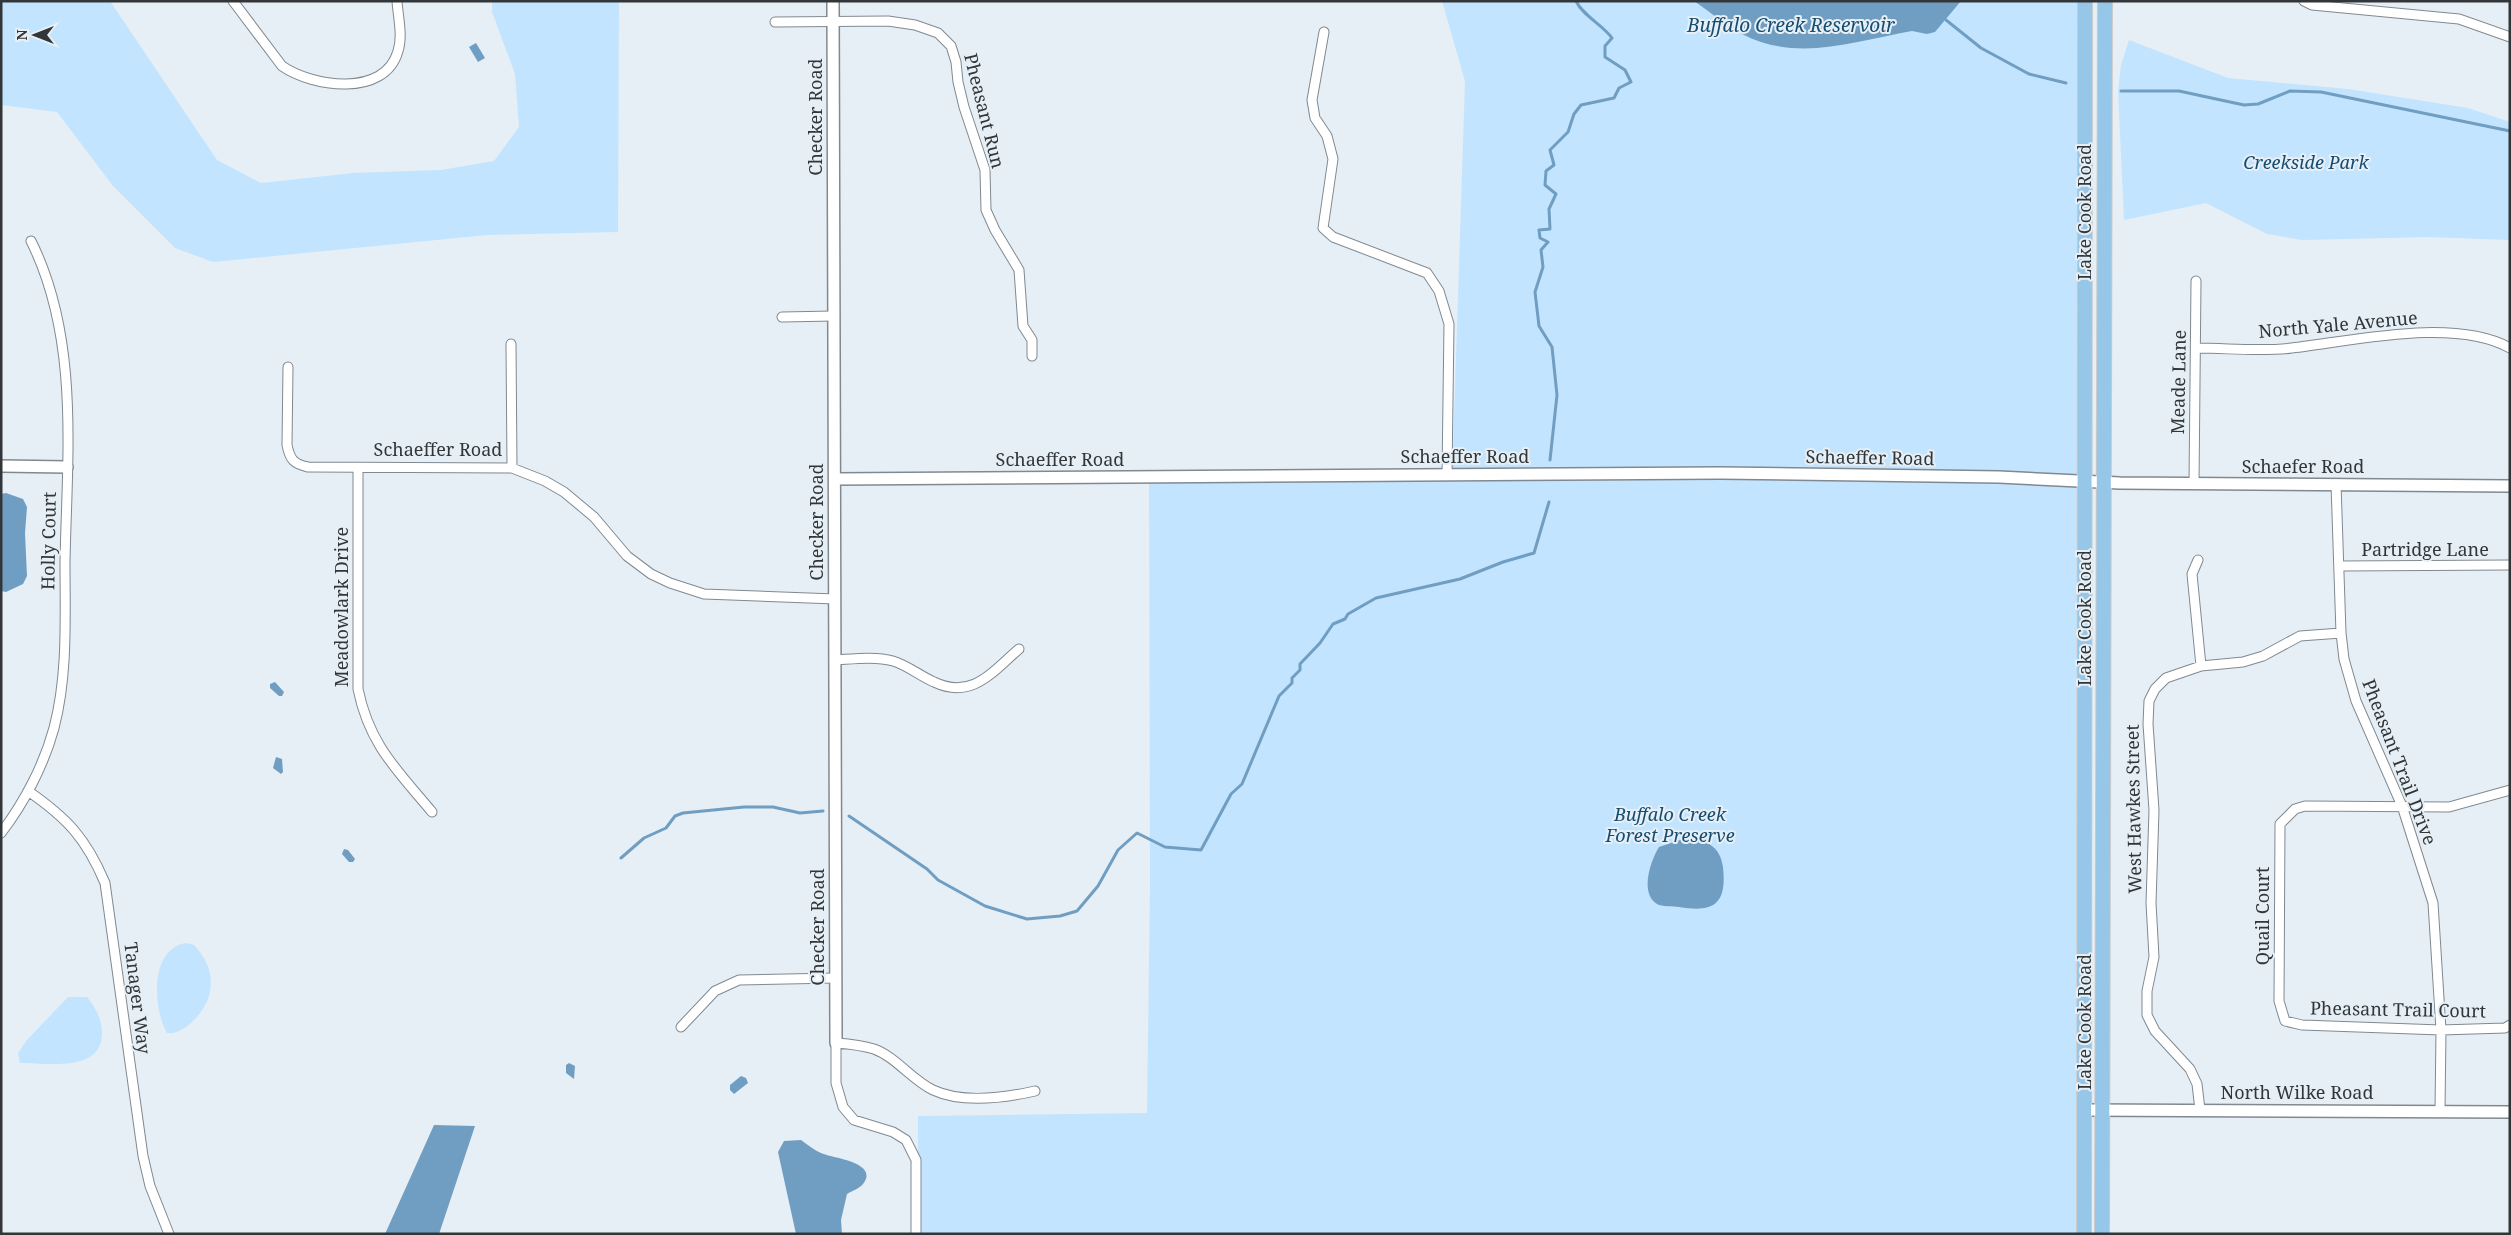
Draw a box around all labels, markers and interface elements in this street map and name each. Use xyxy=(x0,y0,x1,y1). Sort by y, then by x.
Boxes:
north arrow xyxy=(10,10,60,60)
water label: Buffalo Creek Reservoir xyxy=(1686,12,1895,38)
text: N xyxy=(12,29,31,41)
street label: Pheasant Run xyxy=(959,51,1011,171)
street label: Checker Road xyxy=(803,58,827,176)
street label: Lake Cook Road xyxy=(2072,144,2096,280)
park label: Creekside Park xyxy=(2243,150,2369,174)
street label: North Yale Avenue xyxy=(2257,305,2418,343)
street label: Meade Lane xyxy=(2165,329,2191,434)
street label: Schaeffer Road xyxy=(374,437,502,461)
street label: Schaeffer Road xyxy=(1401,444,1529,468)
street label: Schaeffer Road xyxy=(1805,444,1935,470)
street label: Schaeffer Road xyxy=(996,447,1124,471)
street label: Schaefer Road xyxy=(2242,454,2364,478)
street label: Checker Road xyxy=(804,463,828,581)
street label: Holly Court xyxy=(35,492,61,590)
street label: Meadowlark Drive xyxy=(329,527,353,687)
street label: Partridge Lane xyxy=(2361,537,2489,561)
street label: Lake Cook Road xyxy=(2072,550,2096,686)
street label: Pheasant Trail Drive xyxy=(2357,675,2443,848)
street label: West Hawkes Street xyxy=(2120,724,2146,894)
park label: Buffalo Creek Forest Preserve xyxy=(1604,802,1735,847)
street label: Quail Court xyxy=(2250,867,2274,965)
street label: Checker Road xyxy=(805,868,829,986)
street label: Tanager Way xyxy=(119,941,157,1056)
street label: Lake Cook Road xyxy=(2072,954,2096,1090)
street label: Pheasant Trail Court xyxy=(2310,995,2486,1023)
street label: North Wilke Road xyxy=(2220,1080,2374,1104)

